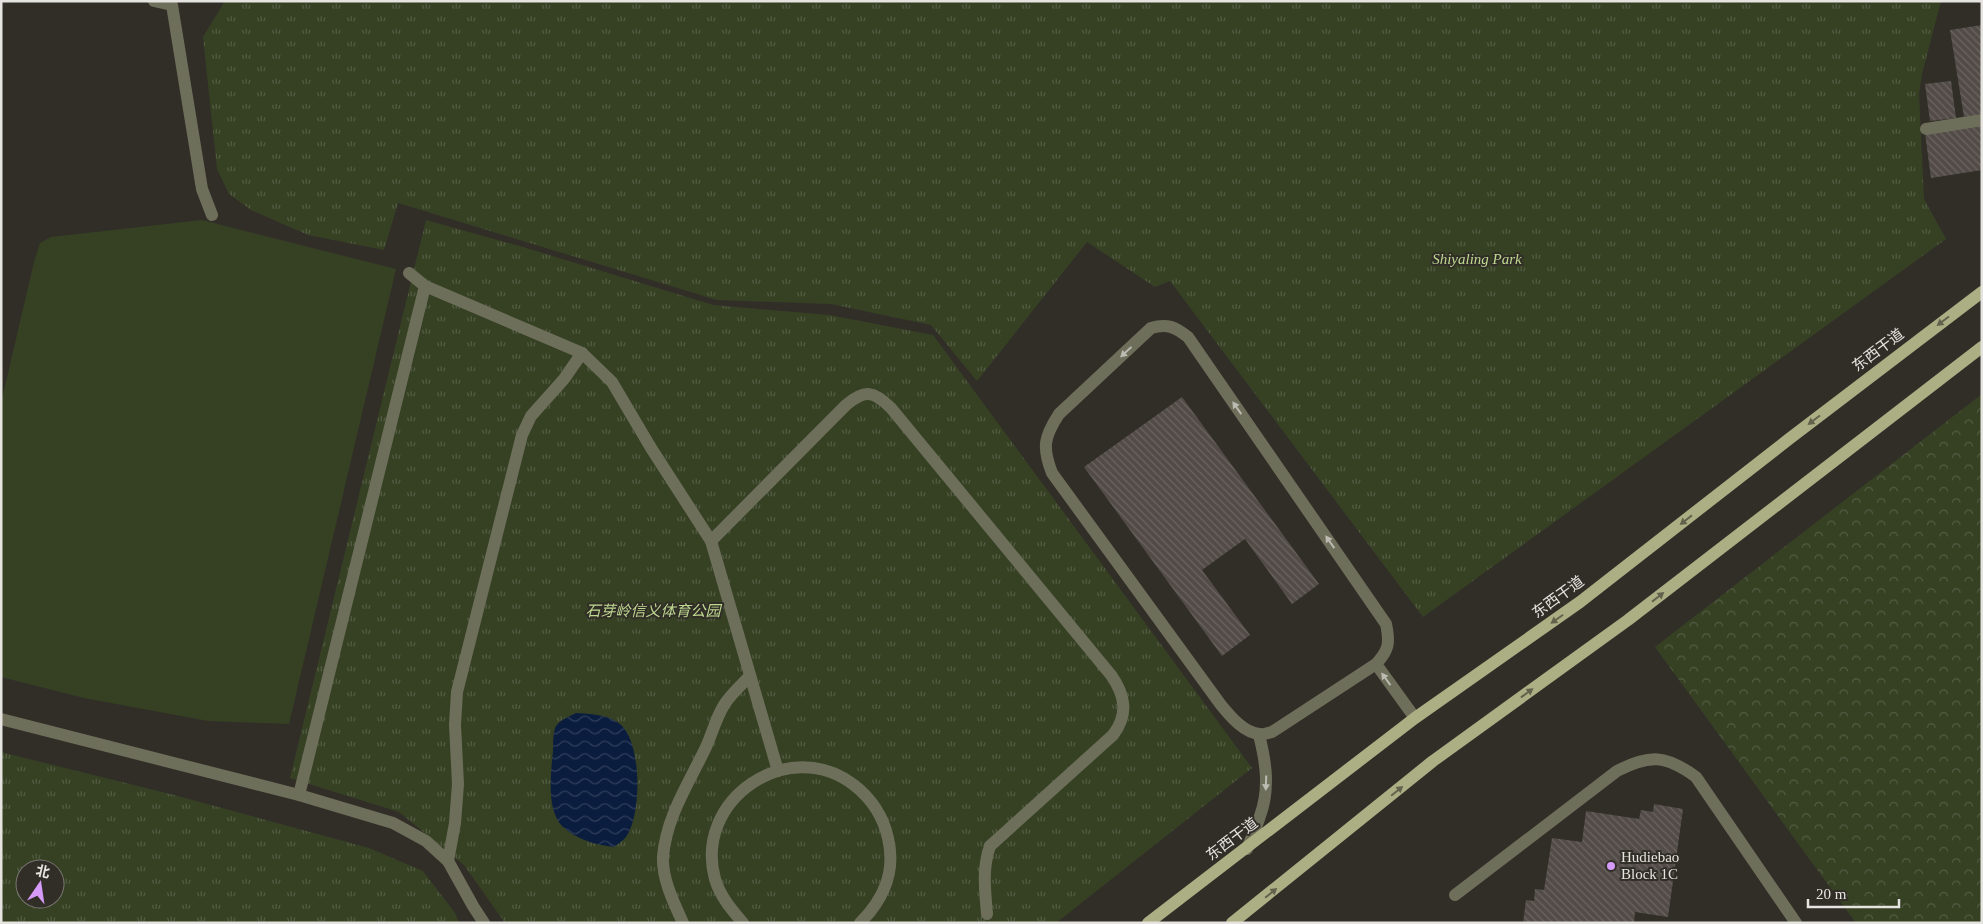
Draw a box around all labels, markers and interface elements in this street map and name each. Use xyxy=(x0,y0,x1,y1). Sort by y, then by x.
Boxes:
park label: Shiyaling Park xyxy=(1432,251,1522,267)
one-way arrow xyxy=(1937,316,1950,327)
street label: 东西干道 xyxy=(1849,326,1907,374)
one-way arrow xyxy=(1120,346,1132,358)
one-way arrow xyxy=(1232,402,1242,415)
one-way arrow xyxy=(1807,415,1821,425)
one-way arrow xyxy=(1680,514,1693,525)
one-way arrow xyxy=(1325,535,1335,549)
street label: 东西干道 xyxy=(1529,573,1587,621)
one-way arrow xyxy=(1651,592,1665,602)
park label: 石芽岭信义体育公园 xyxy=(585,603,722,619)
one-way arrow xyxy=(1550,614,1564,624)
one-way arrow xyxy=(1381,673,1392,686)
one-way arrow xyxy=(1520,688,1534,698)
one-way arrow xyxy=(1261,775,1269,791)
one-way arrow xyxy=(1390,785,1403,796)
street label: 东西干道 xyxy=(1203,815,1261,863)
place label: Hudiebao Block 1C xyxy=(1621,849,1679,882)
north arrow xyxy=(15,859,65,909)
marker: Hudiebao Block 1C xyxy=(1605,860,1617,872)
text: 北 xyxy=(34,863,51,881)
scale bar xyxy=(1808,876,1899,908)
text: 20 m xyxy=(1816,886,1847,902)
one-way arrow xyxy=(1264,887,1277,898)

